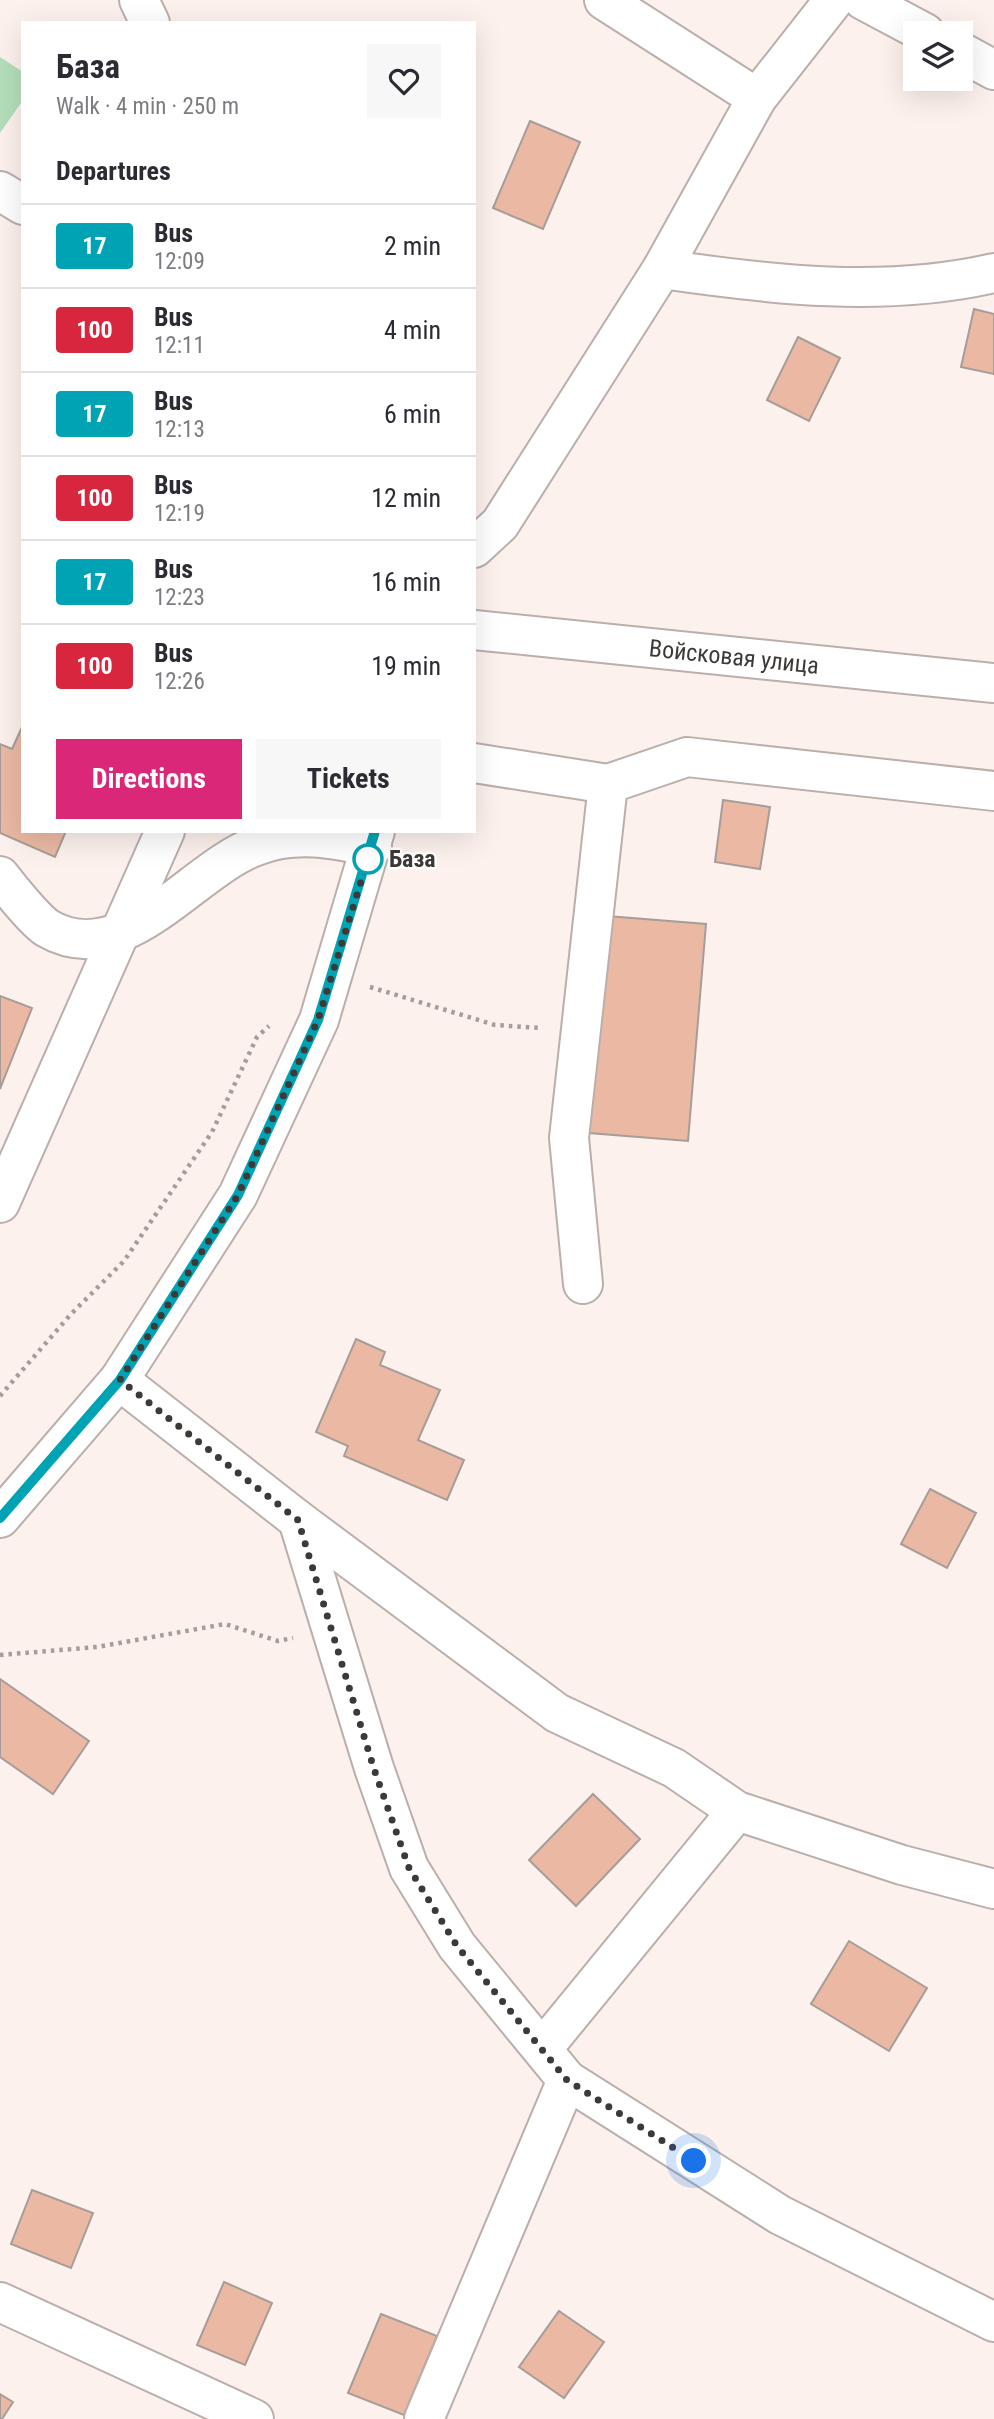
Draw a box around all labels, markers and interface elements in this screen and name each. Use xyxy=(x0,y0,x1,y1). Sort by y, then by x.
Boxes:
map controls xyxy=(903,21,973,91)
button: layers xyxy=(903,21,973,91)
button: heart xyxy=(367,44,441,118)
text: База xyxy=(56,47,120,86)
text: Walk · 4 min · 250 m xyxy=(56,93,239,120)
text: Departures xyxy=(56,156,171,186)
text: Bus xyxy=(154,218,193,248)
text: 2 min xyxy=(384,231,441,261)
text: 17 xyxy=(82,232,107,260)
text: 12:09 xyxy=(154,248,205,275)
text: Bus xyxy=(154,302,193,332)
text: 4 min xyxy=(384,315,441,345)
text: 100 xyxy=(76,316,113,344)
text: 12:11 xyxy=(154,332,205,359)
text: Bus xyxy=(154,386,193,416)
text: 6 min xyxy=(384,399,441,429)
text: 17 xyxy=(82,400,107,428)
text: 12:13 xyxy=(154,416,205,443)
text: Bus xyxy=(154,470,193,500)
text: 12 min xyxy=(371,483,441,513)
text: 100 xyxy=(76,484,113,512)
text: 12:19 xyxy=(154,500,205,527)
text: Bus xyxy=(154,554,193,584)
text: 16 min xyxy=(371,567,441,597)
text: 17 xyxy=(82,568,107,596)
text: 12:23 xyxy=(154,584,205,611)
street label: Войсковая улица xyxy=(648,634,820,680)
text: Bus xyxy=(154,638,193,668)
text: 19 min xyxy=(371,651,441,681)
text: 100 xyxy=(76,652,113,680)
text: 12:26 xyxy=(154,668,205,695)
button: Directions xyxy=(56,739,242,819)
button: Tickets xyxy=(256,739,441,819)
marker: База xyxy=(353,844,383,874)
place label: База xyxy=(389,845,436,873)
your location xyxy=(676,2143,711,2178)

